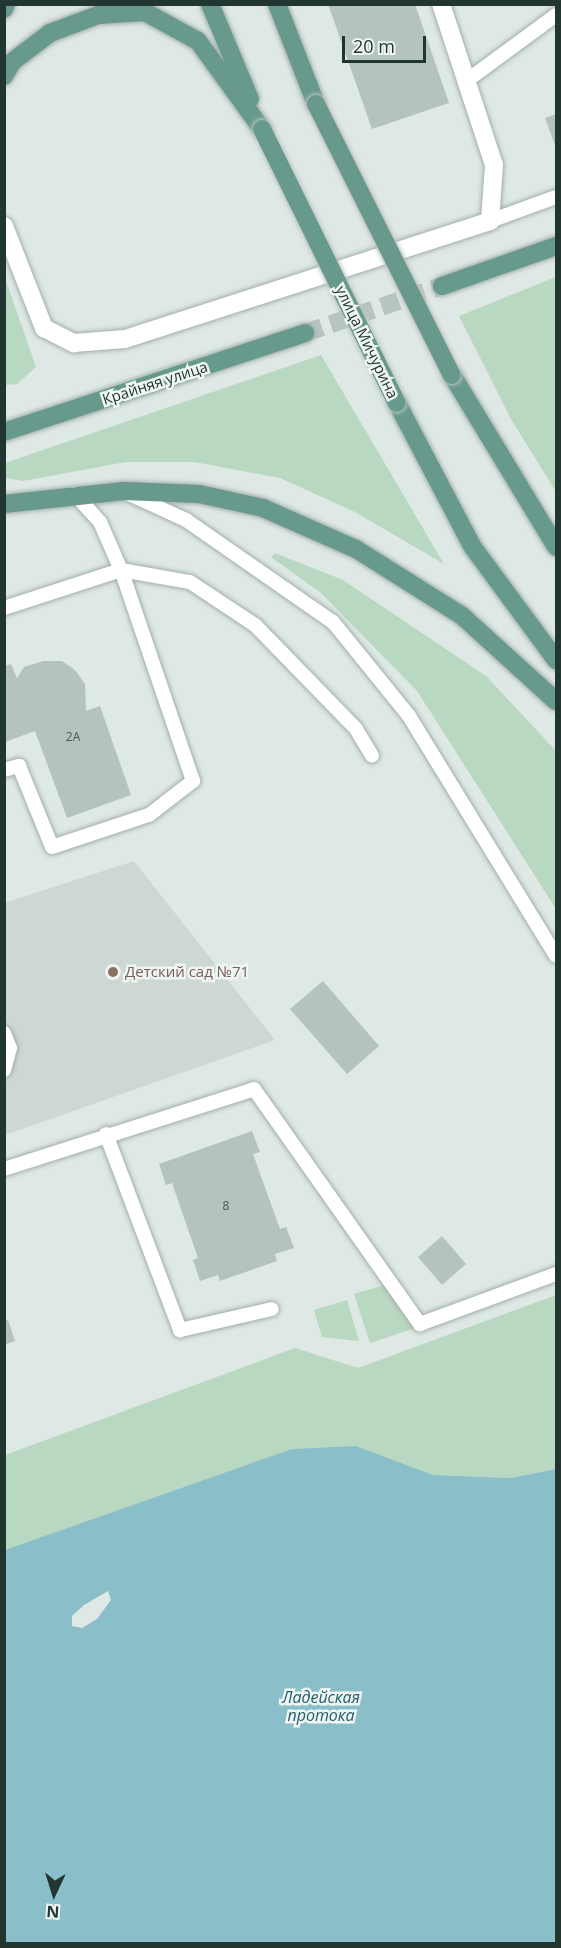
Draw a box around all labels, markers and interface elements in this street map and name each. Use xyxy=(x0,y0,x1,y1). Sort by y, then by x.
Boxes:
scale bar xyxy=(345,24,429,62)
text: 20 m xyxy=(353,34,395,58)
street label: улица Мичурина xyxy=(332,283,402,401)
street label: Крайняя улица xyxy=(100,358,210,408)
house number: 2А xyxy=(66,730,80,744)
place label: Детский сад №71 xyxy=(125,963,249,981)
marker: Детский сад №71 xyxy=(106,965,120,979)
house number: 8 xyxy=(223,1199,229,1213)
water label: Ладейская протока xyxy=(282,1687,360,1725)
north arrow xyxy=(24,1864,84,1924)
text: N xyxy=(45,1901,60,1923)

